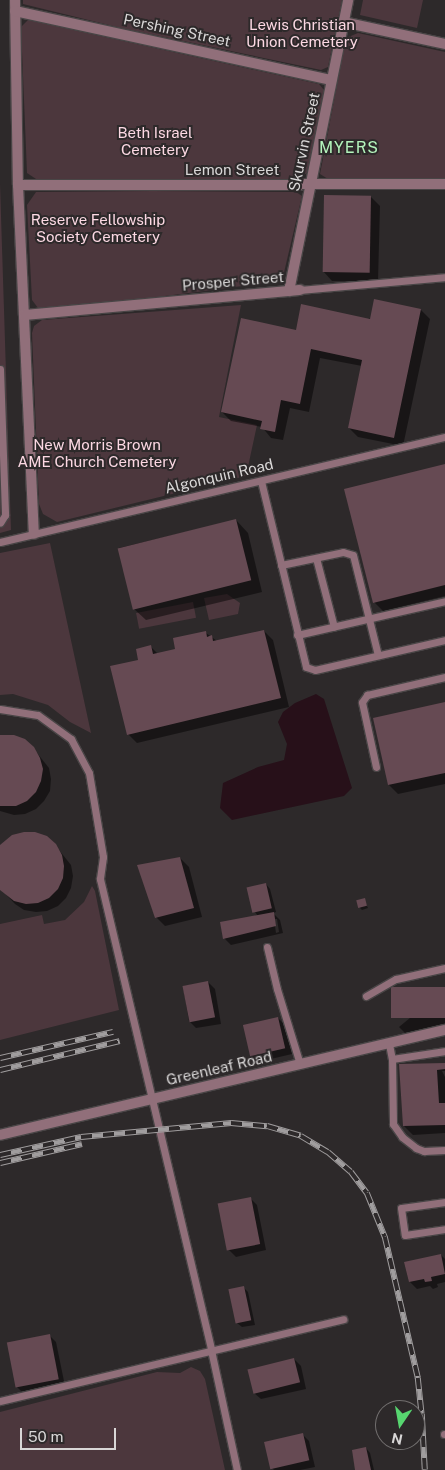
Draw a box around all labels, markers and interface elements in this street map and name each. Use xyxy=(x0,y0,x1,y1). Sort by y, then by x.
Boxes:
street label: Pershing Street xyxy=(122,10,232,50)
park label: Lewis Christian Union Cemetery xyxy=(246,15,358,50)
street label: Skurvin Street xyxy=(285,91,323,193)
park label: Beth Israel Cemetery xyxy=(117,123,193,158)
district label: MYERS xyxy=(318,138,380,158)
street label: Lemon Street xyxy=(185,161,279,179)
park label: Reserve Fellowship Society Cemetery xyxy=(31,210,165,245)
street label: Prosper Street xyxy=(181,268,285,294)
park label: New Morris Brown AME Church Cemetery xyxy=(18,435,176,470)
street label: Algonquin Road xyxy=(163,455,275,497)
street label: Greenleaf Road xyxy=(164,1047,274,1089)
north arrow xyxy=(375,1400,425,1450)
scale bar xyxy=(22,1418,119,1450)
text: 50 m xyxy=(28,1428,63,1445)
text: N xyxy=(390,1430,404,1448)

